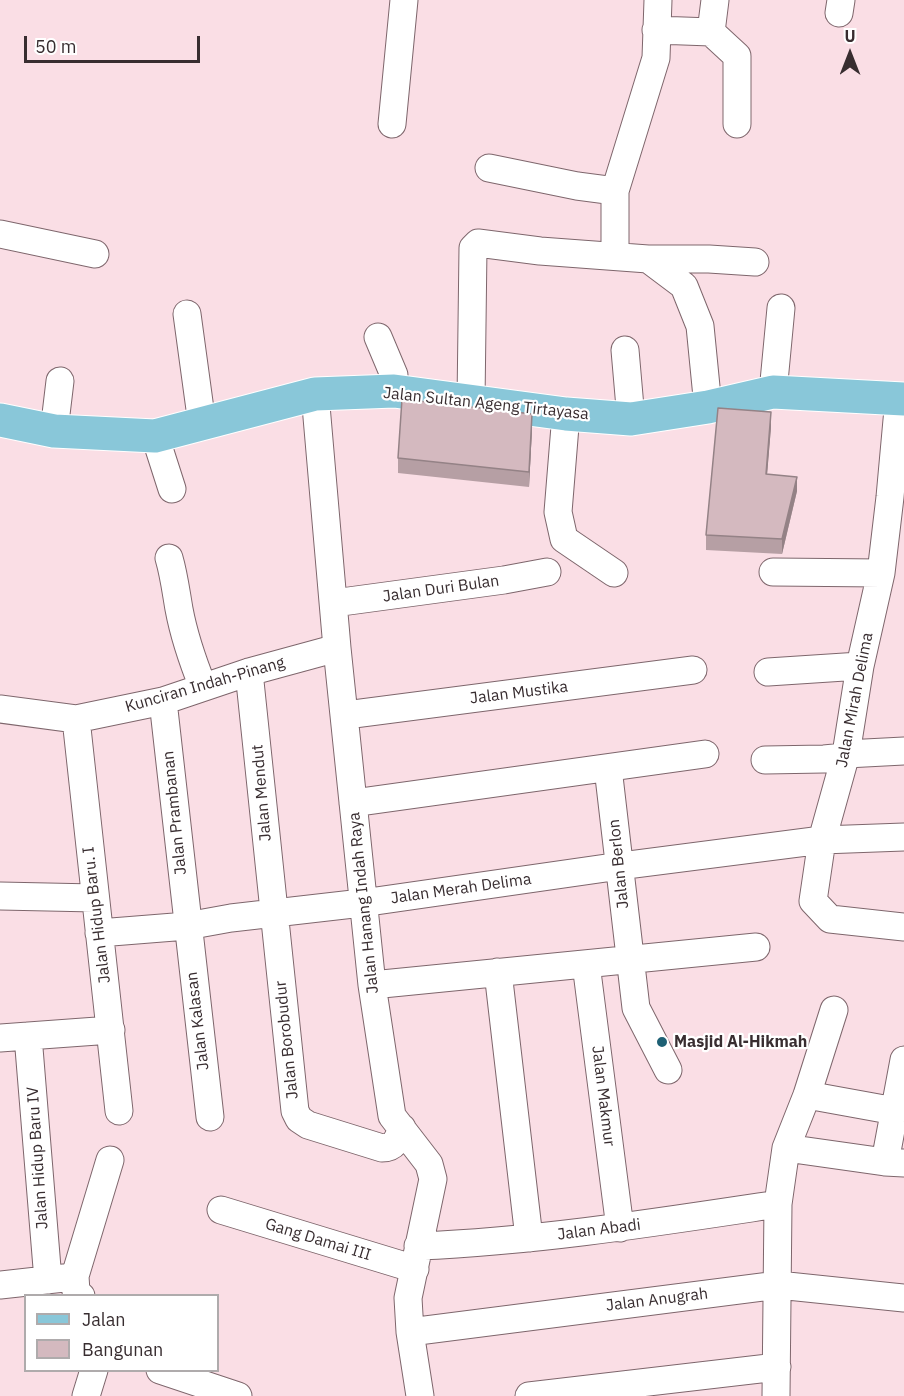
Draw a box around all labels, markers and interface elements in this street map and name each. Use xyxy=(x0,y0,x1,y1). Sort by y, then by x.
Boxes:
scale bar xyxy=(27,24,202,62)
north arrow xyxy=(820,24,880,84)
text: U xyxy=(844,26,856,46)
text: 50 m xyxy=(35,35,77,58)
street label: Jalan Sultan Ageng Tirtayasa xyxy=(382,384,590,424)
street label: Jalan Duri Bulan xyxy=(382,571,500,607)
street label: Jalan Mirah Delima xyxy=(833,631,877,769)
street label: Kunciran Indah-Pinang xyxy=(123,653,287,717)
street label: Jalan Mustika xyxy=(469,677,569,709)
street label: Jalan Mendut xyxy=(248,744,276,842)
street label: Jalan Prambanan xyxy=(159,750,191,876)
street label: Jalan Hanang Indah Raya xyxy=(345,811,383,995)
street label: Jalan Berlon xyxy=(605,818,633,910)
street label: Jalan Hidup Baru. I xyxy=(79,846,115,984)
street label: Jalan Merah Delima xyxy=(389,870,533,908)
street label: Jalan Kalasan xyxy=(182,971,214,1071)
street label: Jalan Borobudur xyxy=(271,980,303,1100)
place label: Masjid Al-Hikmah xyxy=(674,1032,807,1052)
marker: Masjid Al-Hikmah xyxy=(655,1035,669,1049)
street label: Jalan Makmur xyxy=(587,1045,619,1147)
street label: Jalan Hidup Baru IV xyxy=(23,1086,53,1230)
street label: Gang Damai III xyxy=(263,1215,373,1265)
street label: Jalan Abadi xyxy=(556,1215,642,1245)
street label: Jalan Anugrah xyxy=(605,1284,709,1316)
legend xyxy=(24,1294,219,1372)
text: Jalan xyxy=(82,1308,126,1331)
text: Bangunan xyxy=(82,1338,163,1361)

